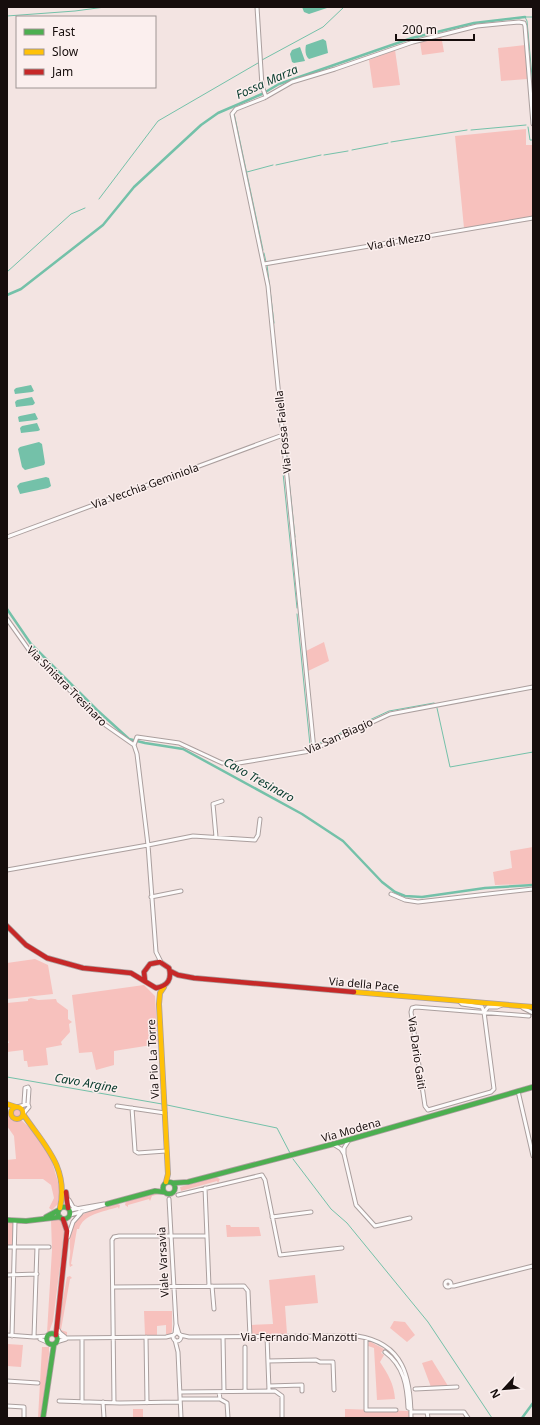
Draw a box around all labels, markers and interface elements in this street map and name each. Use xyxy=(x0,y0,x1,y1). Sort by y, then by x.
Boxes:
legend xyxy=(16,16,156,88)
scale bar xyxy=(396,16,474,42)
text: 200 m xyxy=(402,21,437,38)
text: Fast xyxy=(52,23,76,40)
text: Slow xyxy=(52,43,79,60)
water label: Fossa Marza xyxy=(233,60,301,103)
text: Jam xyxy=(51,63,73,80)
street label: Via di Mezzo xyxy=(366,228,432,253)
street label: Via Fossa Faiella xyxy=(271,390,294,474)
street label: Via Vecchia Geminiola xyxy=(89,459,200,512)
street label: Via Sinistra Tresinaro xyxy=(24,642,111,729)
street label: Via San Biagio xyxy=(303,714,375,757)
water label: Cavo Tresinaro xyxy=(221,753,298,806)
street label: Via della Pace xyxy=(328,973,400,994)
street label: Via Dario Gaiti xyxy=(405,1016,430,1090)
street label: Via Pio La Torre xyxy=(143,1019,162,1099)
water label: Cavo Argine xyxy=(53,1069,119,1096)
street label: Via Modena xyxy=(319,1114,382,1145)
street label: Viale Varsavia xyxy=(153,1226,172,1298)
street label: Via Fernando Manzotti xyxy=(241,1329,357,1344)
north arrow xyxy=(484,1369,524,1409)
text: N xyxy=(486,1386,503,1401)

